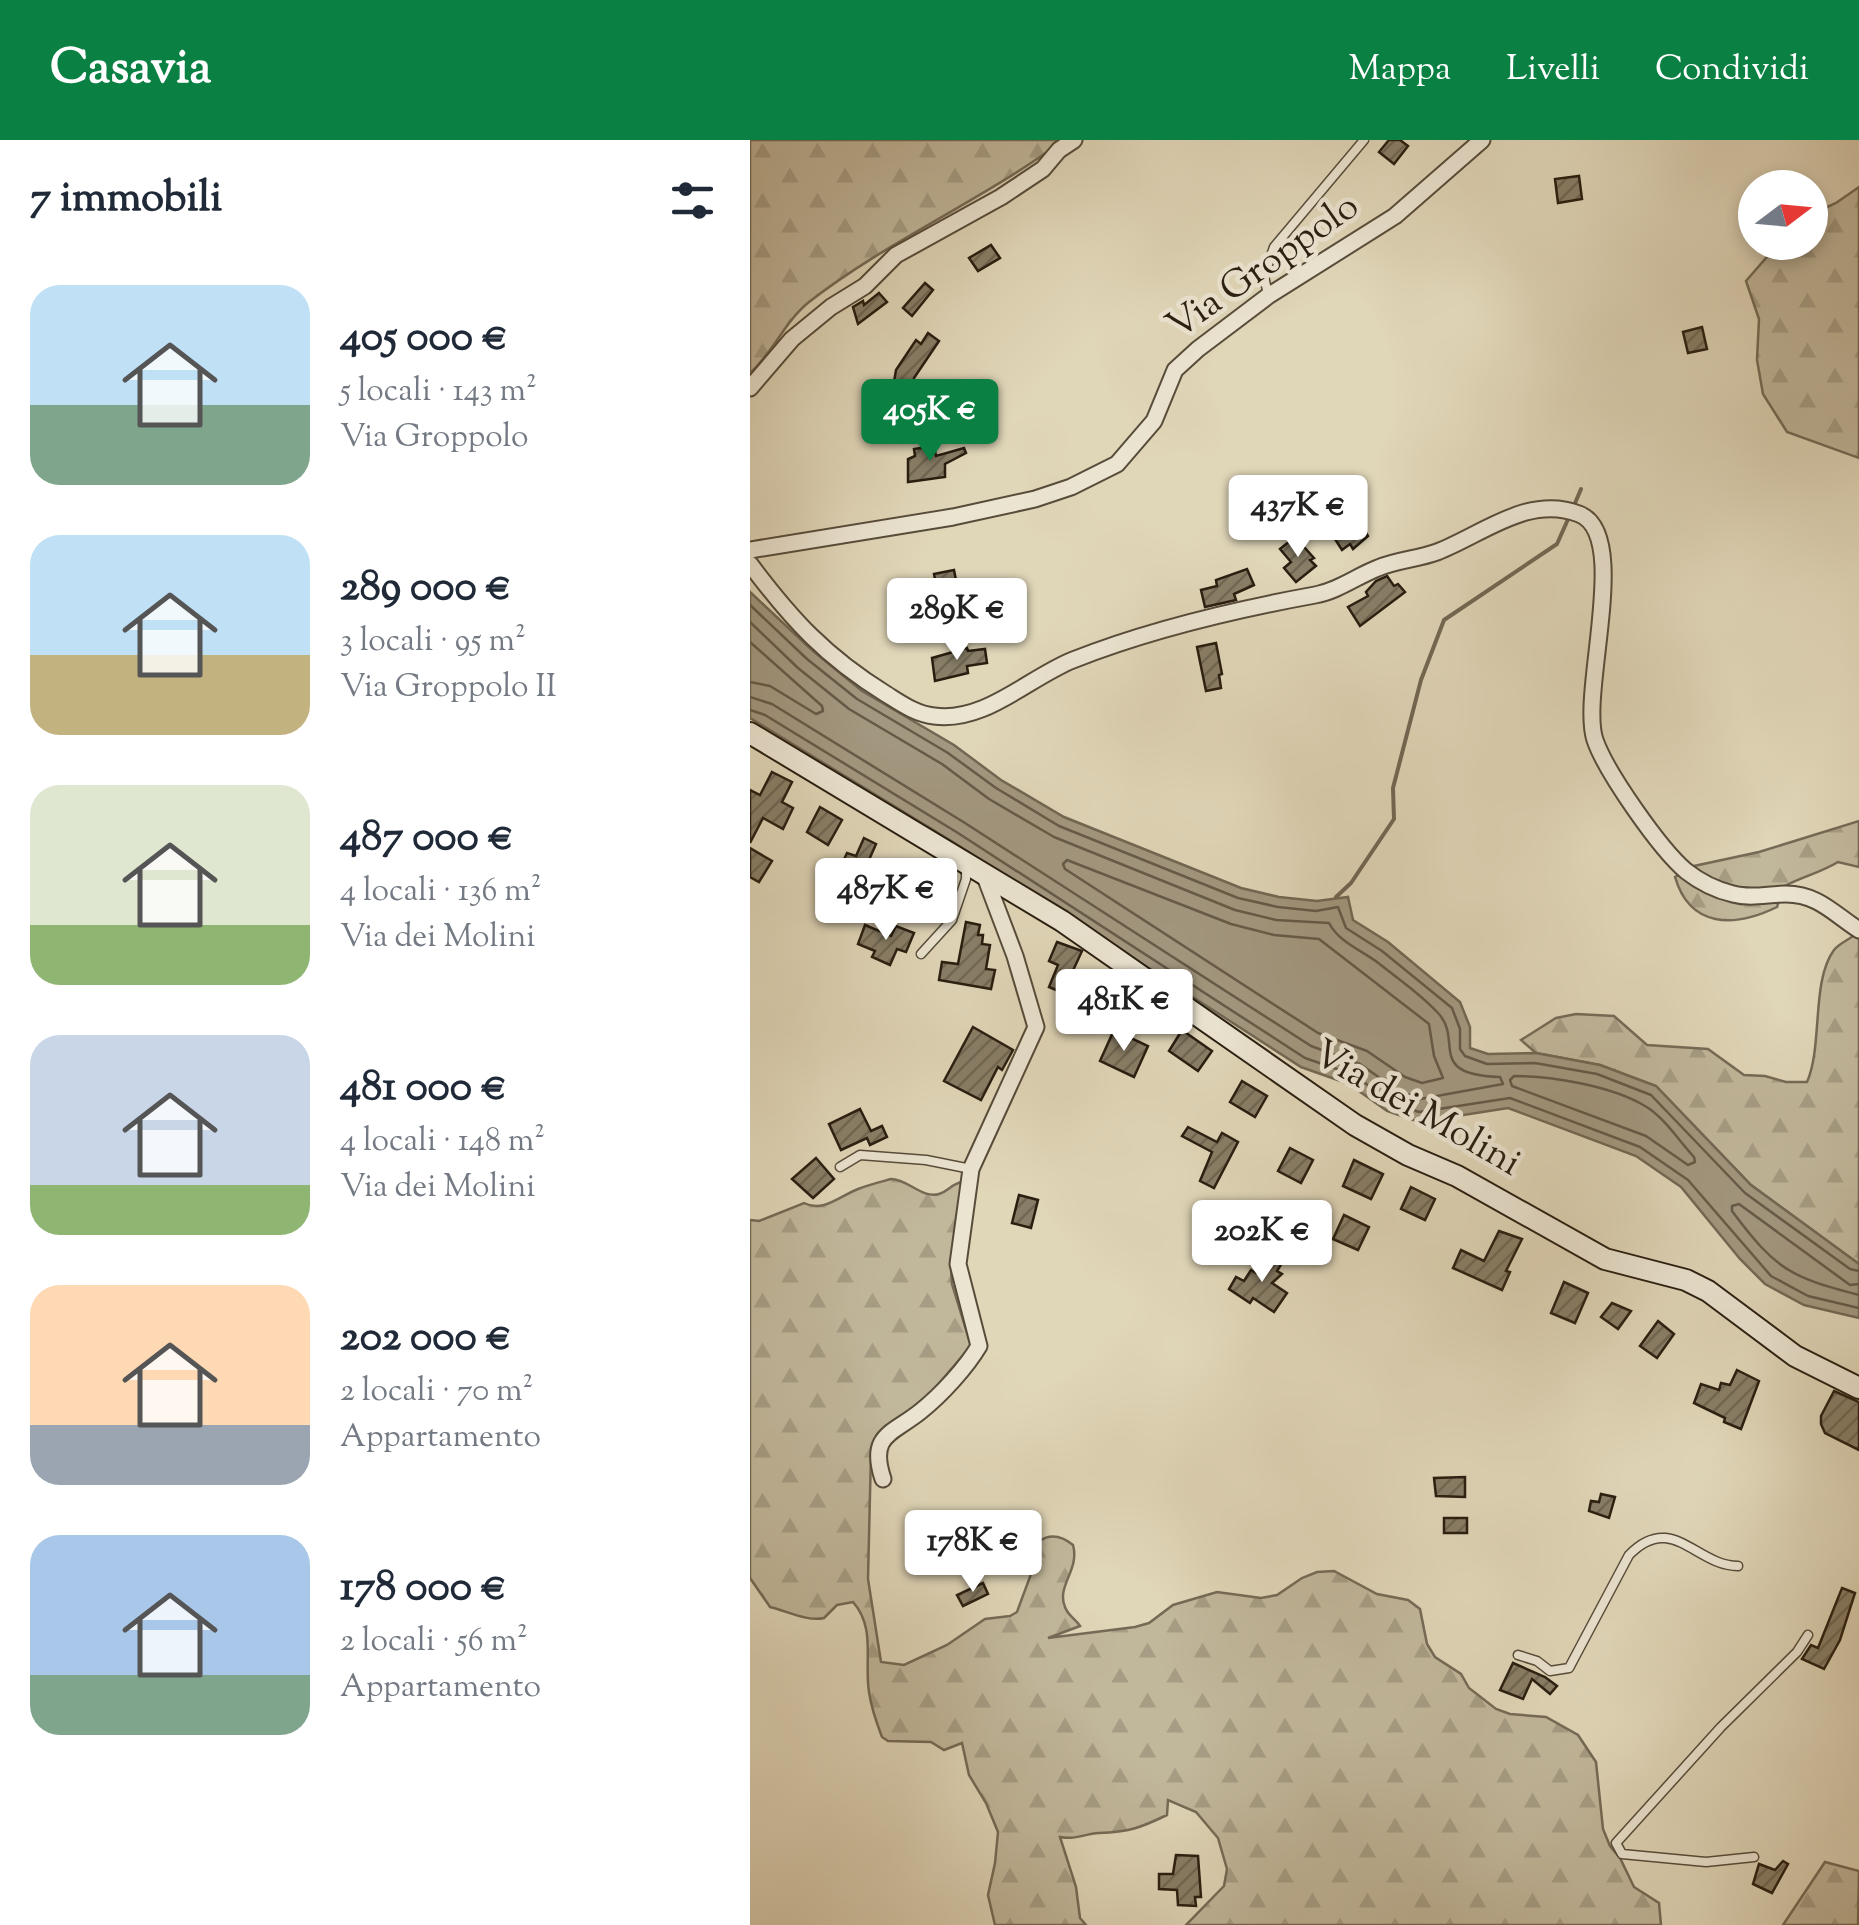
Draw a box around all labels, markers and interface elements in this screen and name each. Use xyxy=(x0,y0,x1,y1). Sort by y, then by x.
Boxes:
text: Casavia xyxy=(50,36,211,105)
text: Mappa xyxy=(1349,45,1451,96)
text: Livelli xyxy=(1506,45,1600,96)
text: Condividi xyxy=(1655,45,1809,96)
text: 7 immobili xyxy=(30,170,222,230)
north arrow xyxy=(1738,170,1828,260)
map controls xyxy=(1738,170,1828,260)
icon: filters xyxy=(665,173,720,228)
street label: Via Groppolo xyxy=(1157,182,1371,354)
text: 405 000 € xyxy=(340,309,508,369)
icon: home xyxy=(110,325,230,445)
text: 5 locali · 143 m² xyxy=(340,369,537,415)
pin: 405K € xyxy=(849,379,1011,464)
text: 405K € xyxy=(883,388,977,434)
text: Via Groppolo xyxy=(340,415,529,461)
pin: 437K € xyxy=(1217,475,1379,560)
text: 437K € xyxy=(1251,484,1345,530)
text: 289 000 € xyxy=(340,559,511,619)
icon: home xyxy=(110,575,230,695)
pin: 289K € xyxy=(876,578,1038,663)
text: 289K € xyxy=(909,587,1005,633)
text: 3 locali · 95 m² xyxy=(340,619,526,665)
text: Via Groppolo II xyxy=(340,665,556,711)
text: 487 000 € xyxy=(340,809,514,869)
icon: home xyxy=(110,825,230,945)
pin: 487K € xyxy=(805,858,967,943)
text: 487K € xyxy=(837,867,935,913)
text: 4 locali · 136 m² xyxy=(340,869,541,915)
text: Via dei Molini xyxy=(340,915,535,961)
pin: 481K € xyxy=(1043,969,1205,1054)
text: 481K € xyxy=(1078,978,1170,1024)
street label: Via dei Molini xyxy=(1302,1029,1530,1191)
text: 481 000 € xyxy=(340,1059,507,1119)
icon: home xyxy=(110,1075,230,1195)
text: 4 locali · 148 m² xyxy=(340,1119,545,1165)
text: Via dei Molini xyxy=(340,1165,535,1211)
pin: 202K € xyxy=(1181,1200,1343,1285)
text: 202K € xyxy=(1214,1209,1310,1255)
text: 202 000 € xyxy=(340,1309,511,1369)
icon: home xyxy=(110,1325,230,1445)
text: 2 locali · 70 m² xyxy=(340,1369,533,1415)
text: Appartamento xyxy=(340,1415,541,1461)
pin: 178K € xyxy=(892,1510,1054,1595)
text: 178K € xyxy=(927,1519,1019,1565)
text: 178 000 € xyxy=(340,1559,507,1619)
icon: home xyxy=(110,1575,230,1695)
text: 2 locali · 56 m² xyxy=(340,1619,528,1665)
text: Appartamento xyxy=(340,1665,541,1711)

